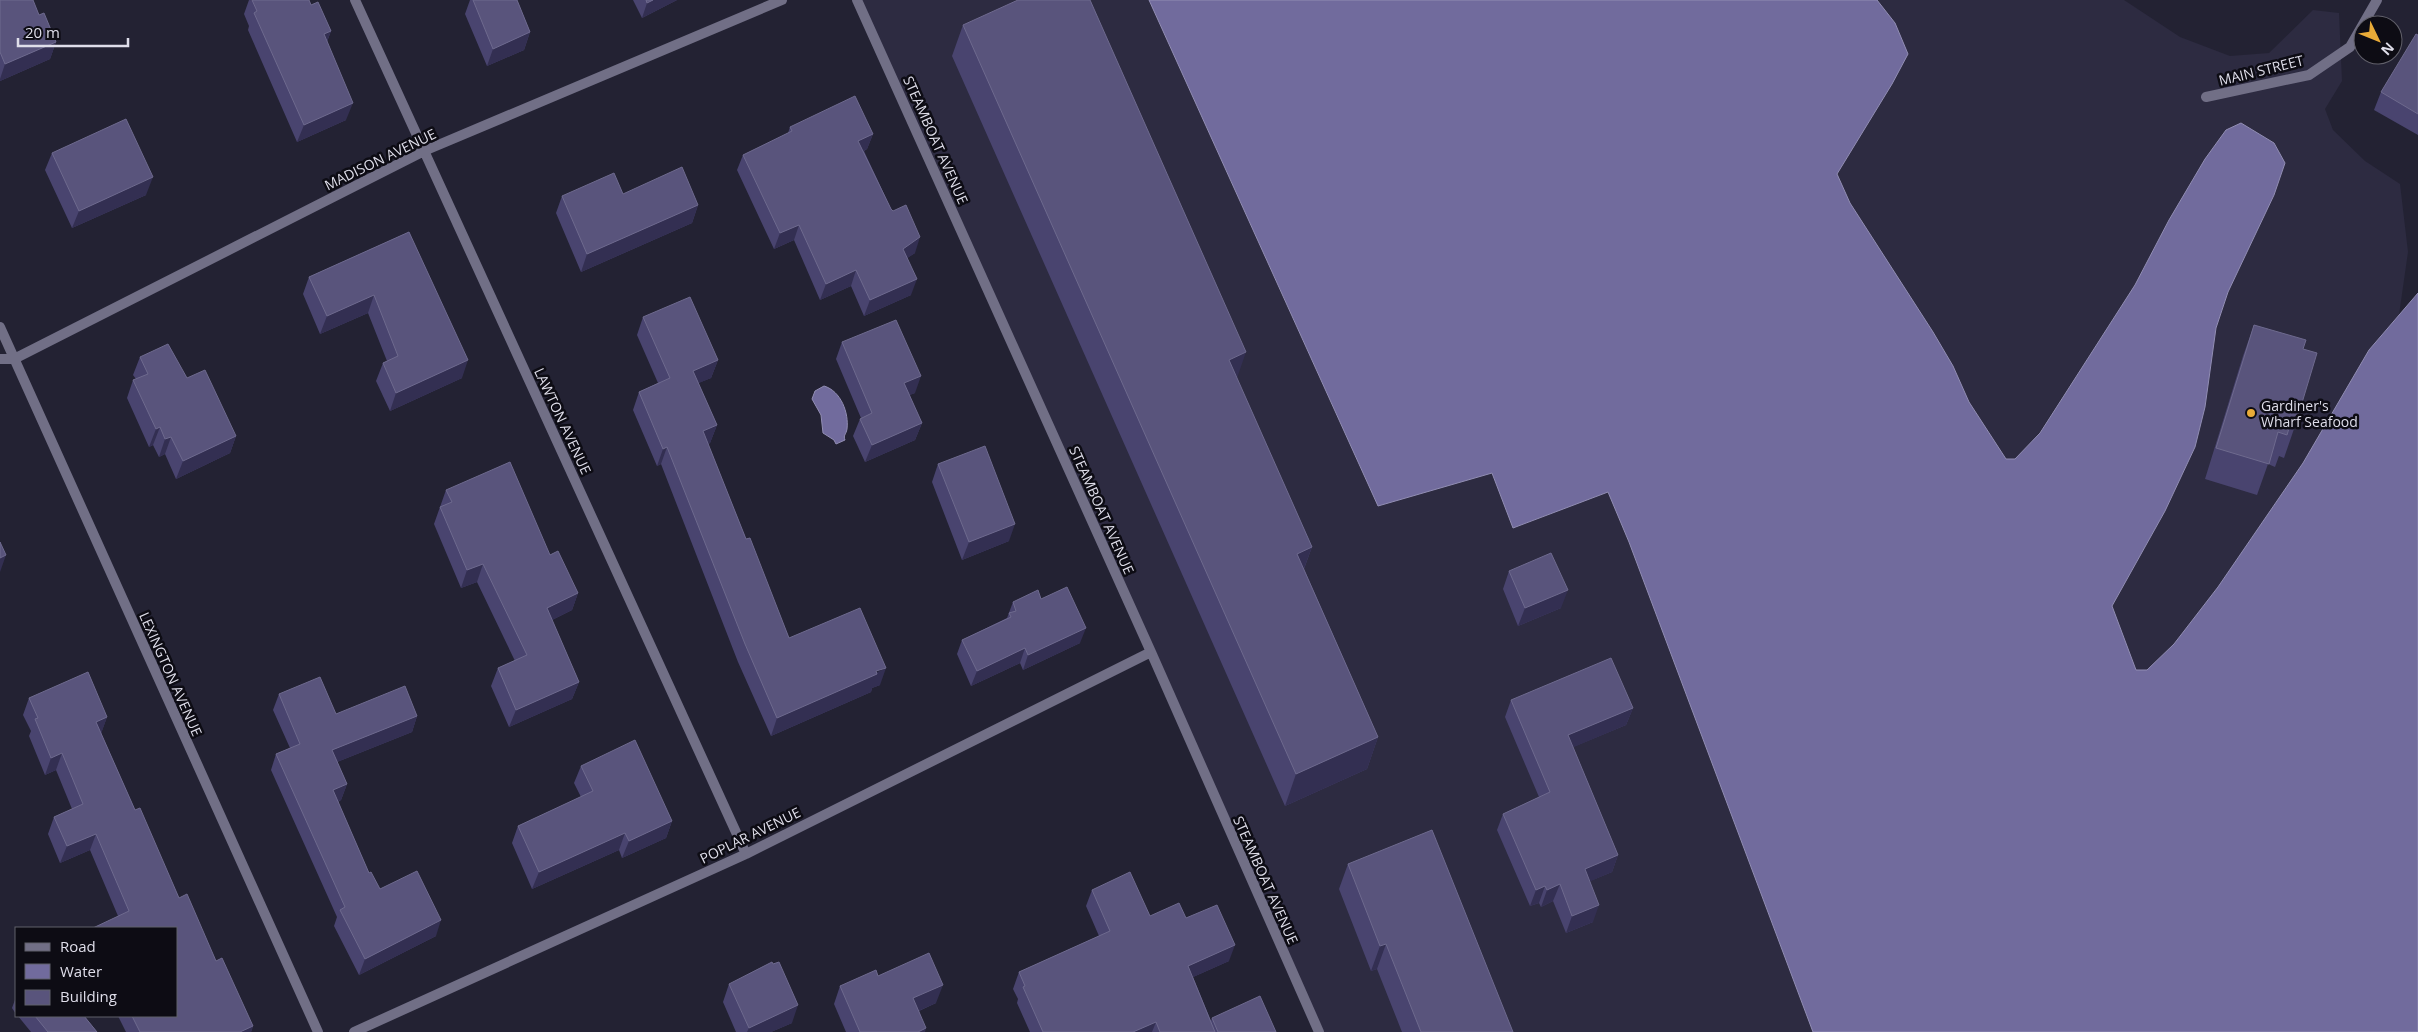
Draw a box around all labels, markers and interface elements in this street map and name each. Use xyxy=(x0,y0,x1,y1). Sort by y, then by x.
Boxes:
scale bar xyxy=(18,15,128,47)
north arrow xyxy=(2353,15,2403,65)
text: 20 m xyxy=(25,22,60,42)
text: N xyxy=(2377,39,2399,60)
street label: MAIN STREET xyxy=(2217,50,2306,90)
street label: STEAMBOAT AVENUE xyxy=(899,73,973,207)
street label: MADISON AVENUE xyxy=(321,124,439,194)
street label: LAWTON AVENUE xyxy=(530,365,596,477)
place label: Gardiner's Wharf Seafood xyxy=(2261,396,2358,431)
marker: Gardiner's Wharf Seafood xyxy=(2245,407,2257,419)
street label: STEAMBOAT AVENUE xyxy=(1065,443,1139,577)
street label: LEXINGTON AVENUE xyxy=(135,609,207,739)
street label: POPLAR AVENUE xyxy=(697,802,803,868)
street label: STEAMBOAT AVENUE xyxy=(1229,813,1303,947)
legend xyxy=(15,927,178,1017)
text: Road xyxy=(60,936,96,956)
text: Water xyxy=(60,961,102,981)
text: Building xyxy=(60,986,117,1006)

